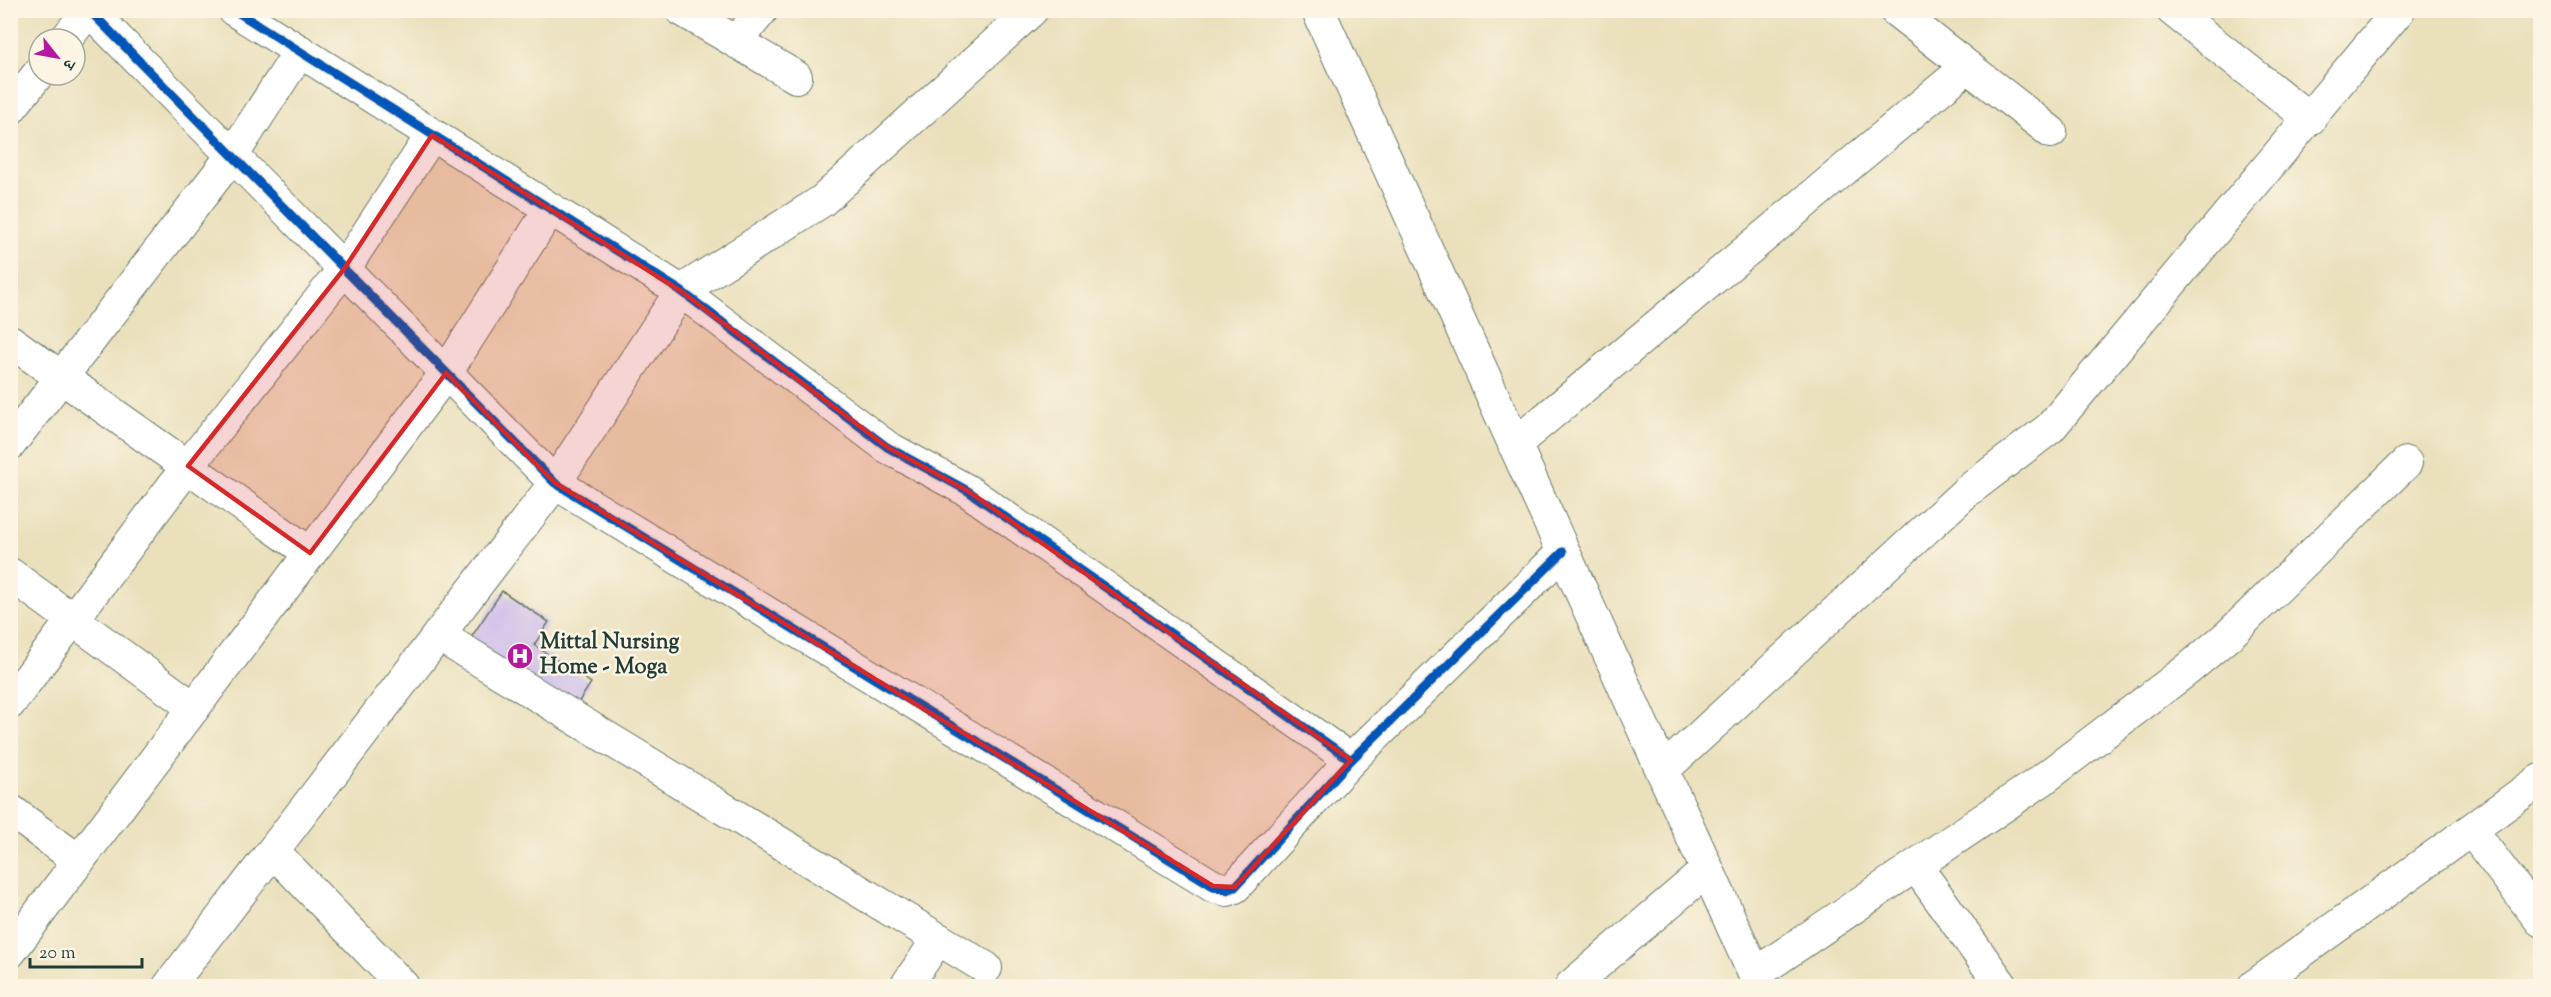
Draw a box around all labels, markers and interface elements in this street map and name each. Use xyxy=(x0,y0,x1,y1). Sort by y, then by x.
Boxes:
north arrow xyxy=(27,27,87,87)
text: उ xyxy=(55,53,80,74)
place label: Mittal Nursing Home - Moga xyxy=(540,627,679,684)
hospital icon: Mittal Nursing Home - Moga xyxy=(505,641,535,671)
scale bar xyxy=(30,931,142,969)
text: 20 m xyxy=(39,941,76,967)

